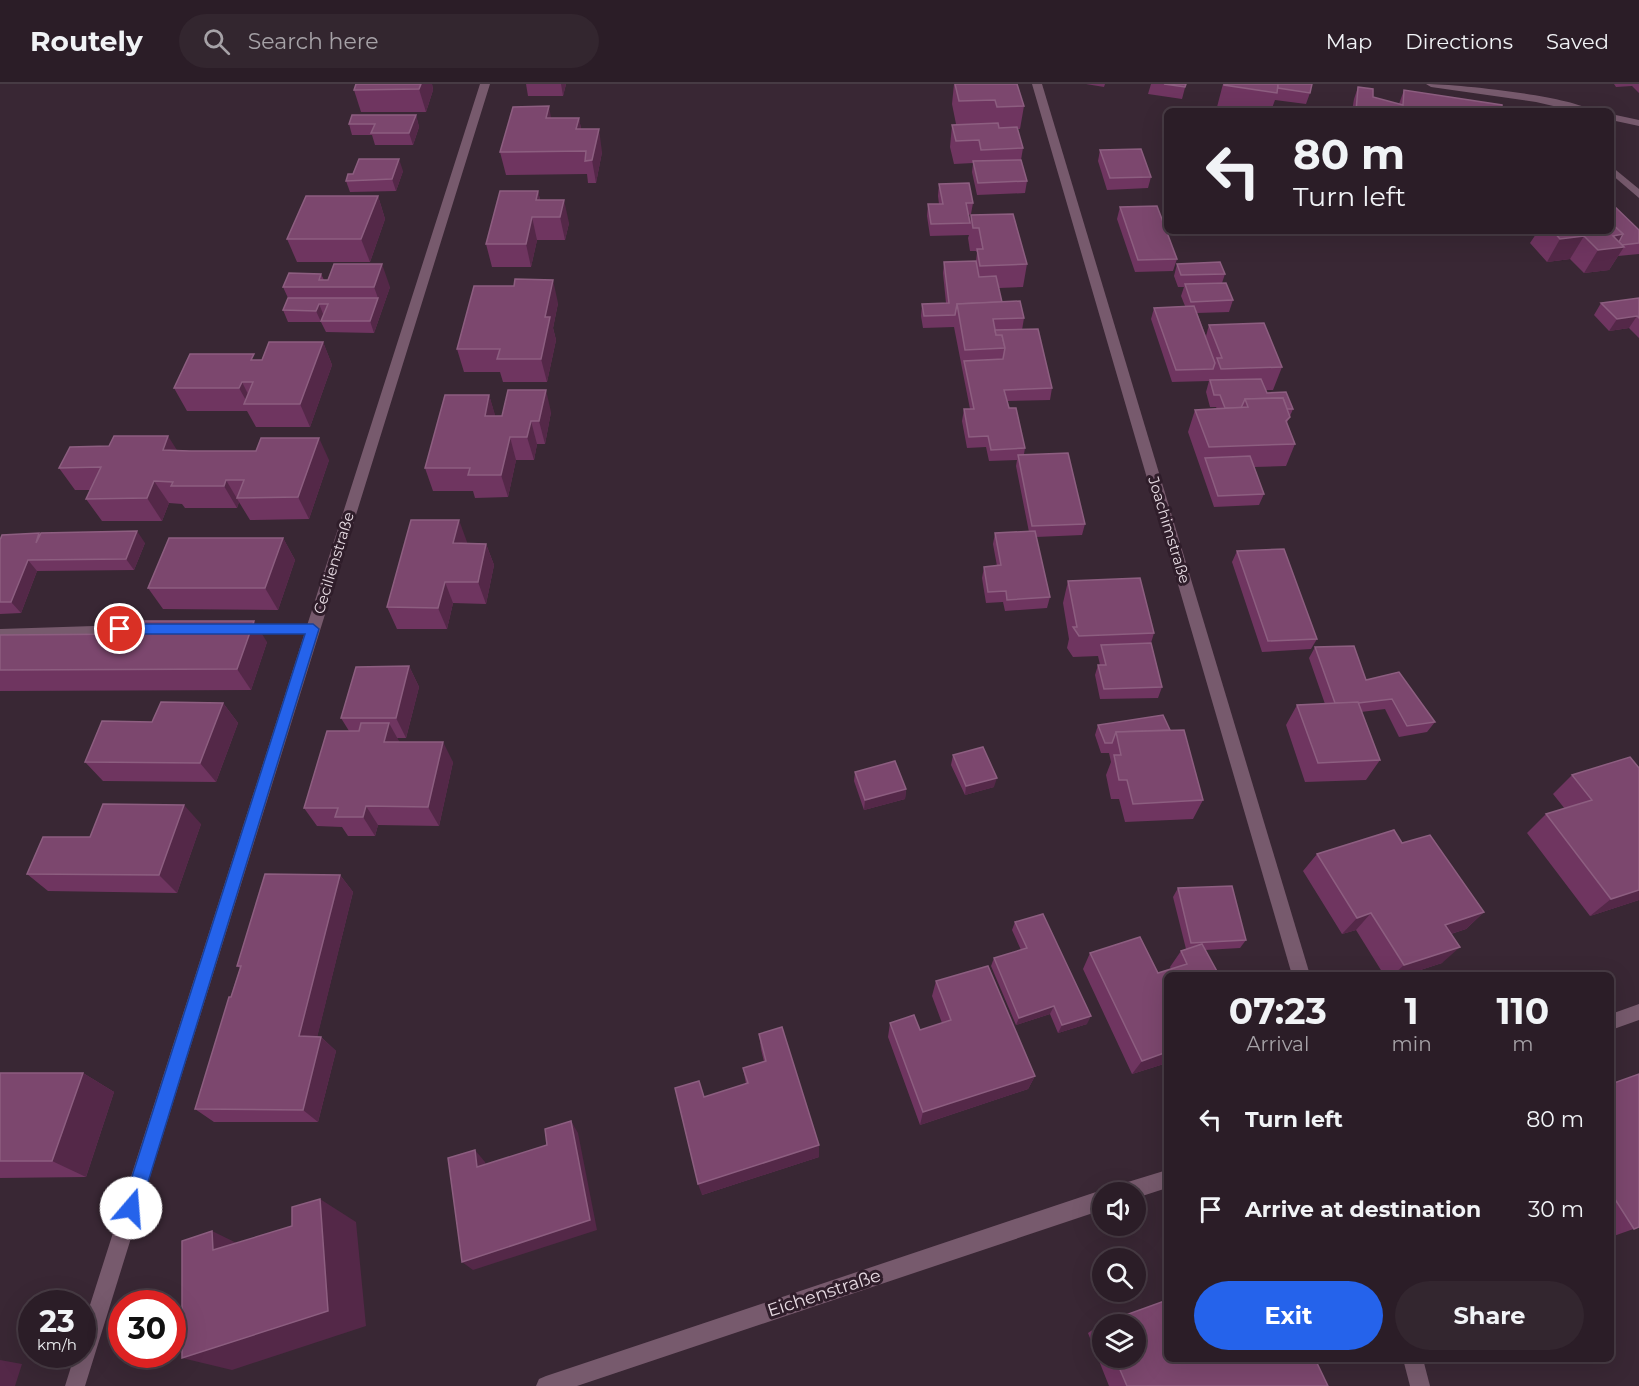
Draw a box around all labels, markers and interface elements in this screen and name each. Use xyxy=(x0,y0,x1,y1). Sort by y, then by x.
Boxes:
search box xyxy=(179,14,599,68)
text: Routely xyxy=(30,24,143,58)
icon: search xyxy=(200,25,233,58)
text: Search here xyxy=(248,28,379,55)
text: Map xyxy=(1326,29,1372,54)
text: Directions xyxy=(1405,29,1513,54)
text: Saved xyxy=(1546,29,1609,54)
text: 80 m xyxy=(1293,128,1405,180)
icon: left xyxy=(1194,132,1272,210)
text: Turn left xyxy=(1293,180,1406,213)
street label: Joachimstraße xyxy=(1144,473,1195,586)
street label: Cecilienstraße xyxy=(309,510,358,616)
pin xyxy=(94,603,145,654)
icon: arrive xyxy=(103,612,136,645)
text: 07:23 xyxy=(1229,989,1327,1033)
text: 1 xyxy=(1405,989,1419,1033)
text: 110 xyxy=(1496,989,1549,1033)
text: Arrival xyxy=(1246,1032,1309,1056)
text: min xyxy=(1392,1032,1432,1056)
text: m xyxy=(1512,1032,1533,1056)
icon: left xyxy=(1194,1103,1227,1136)
text: Turn left xyxy=(1245,1106,1343,1133)
text: 80 m xyxy=(1526,1106,1584,1133)
position arrow xyxy=(99,1176,163,1240)
map controls xyxy=(1092,1182,1146,1368)
button: sound xyxy=(1092,1182,1146,1236)
icon: arrive xyxy=(1194,1193,1227,1226)
text: Arrive at destination xyxy=(1245,1196,1481,1223)
text: 30 m xyxy=(1528,1196,1584,1223)
button: search xyxy=(1092,1248,1146,1302)
street label: Eichenstraße xyxy=(764,1264,884,1322)
button: Exit xyxy=(1194,1281,1383,1350)
button: Share xyxy=(1395,1281,1584,1350)
speed limit sign: 30 xyxy=(108,1290,186,1368)
text: 23 xyxy=(39,1303,75,1340)
button: layers xyxy=(1092,1314,1146,1368)
text: km/h xyxy=(37,1335,77,1354)

